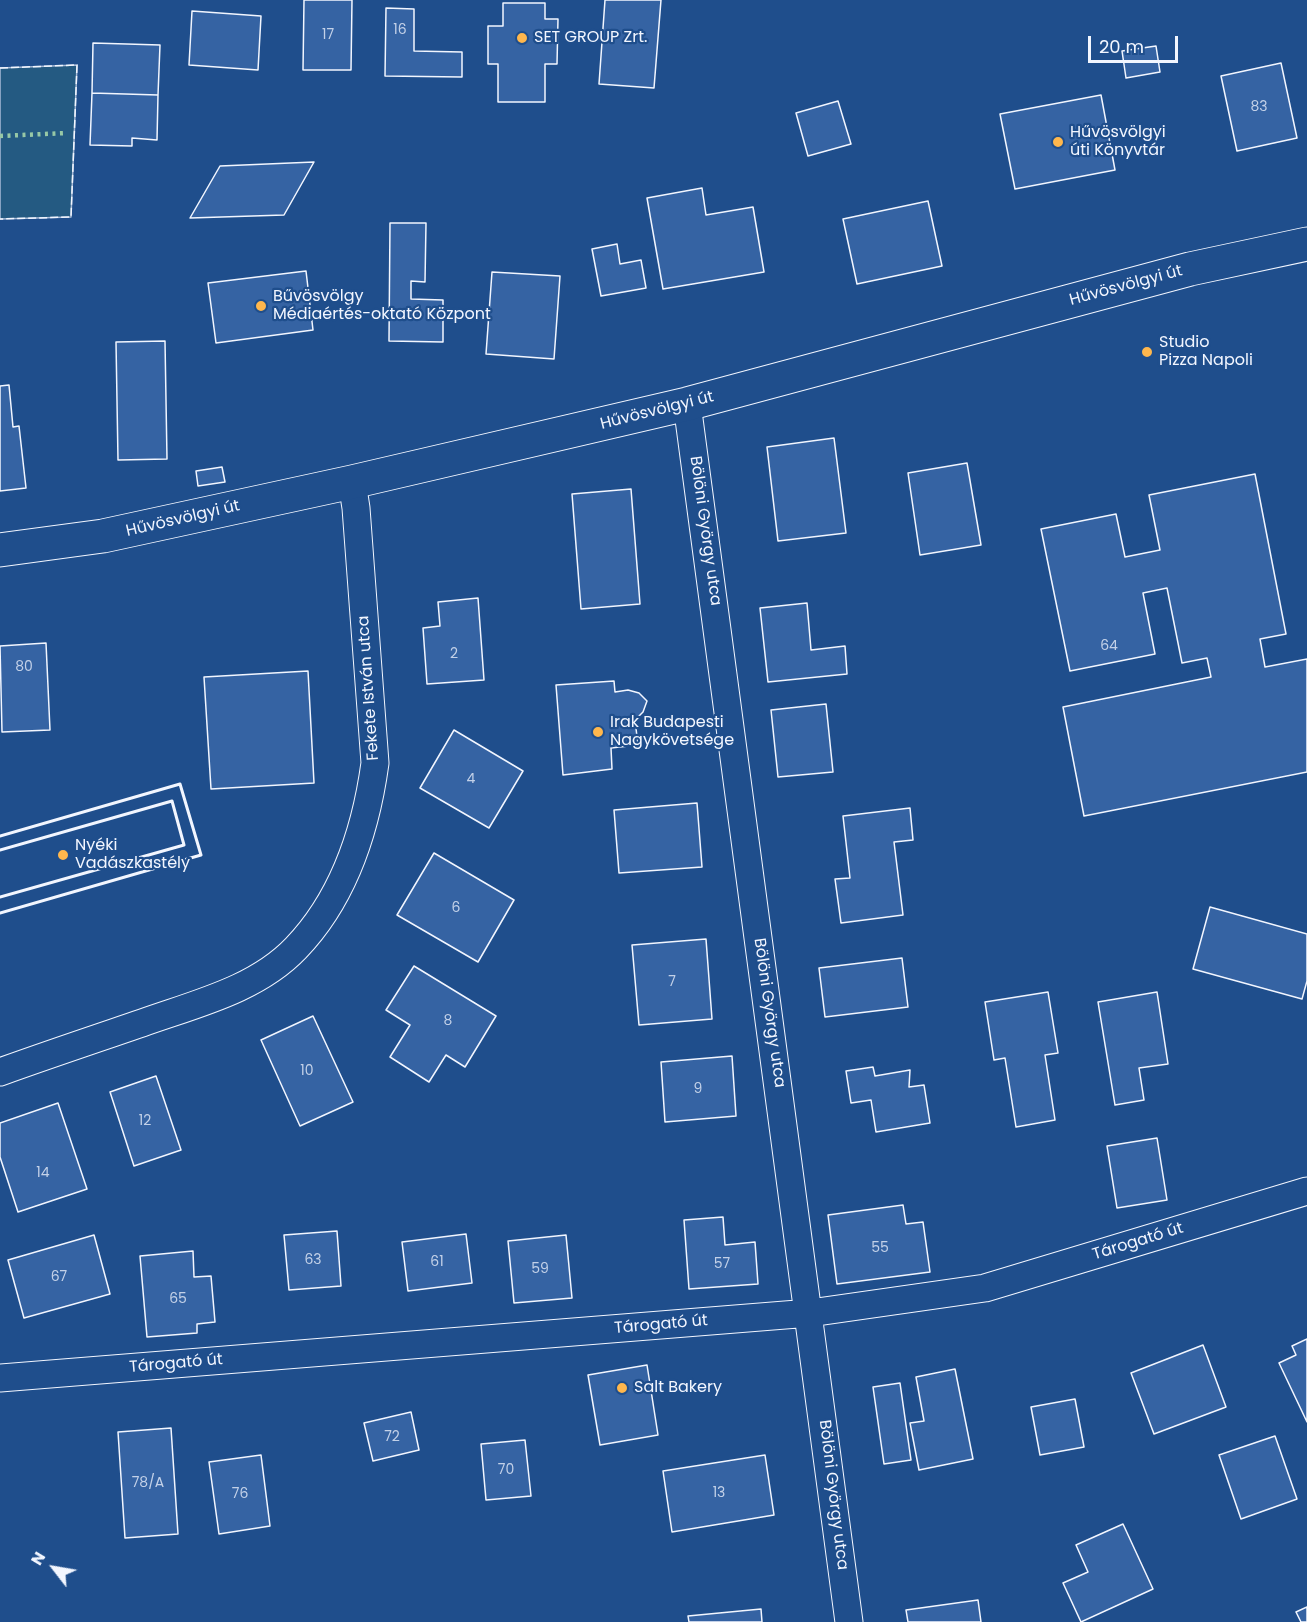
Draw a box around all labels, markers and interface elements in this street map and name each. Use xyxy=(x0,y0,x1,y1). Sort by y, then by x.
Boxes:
house number: 16 xyxy=(393,22,407,38)
scale bar xyxy=(1091,24,1181,62)
house number: 17 xyxy=(322,27,334,43)
place label: SET GROUP Zrt. xyxy=(534,28,647,48)
marker: SET GROUP Zrt. xyxy=(515,31,529,45)
text: 20 m xyxy=(1099,34,1144,59)
house number: 83 xyxy=(1250,99,1268,115)
place label: Hűvösvölgyi úti Könyvtár xyxy=(1070,123,1166,161)
marker: Hűvösvölgyi úti Könyvtár xyxy=(1051,135,1065,149)
street label: Hűvösvölgyi út xyxy=(1067,262,1185,310)
place label: Bűvösvölgy Médiaértés-oktató Központ xyxy=(273,287,491,325)
marker: Bűvösvölgy Médiaértés-oktató Központ xyxy=(254,299,268,313)
place label: Studio Pizza Napoli xyxy=(1159,333,1253,371)
marker: Studio Pizza Napoli xyxy=(1140,345,1154,359)
street label: Hűvösvölgyi út xyxy=(598,388,716,434)
street label: Bölöni György utca xyxy=(685,455,725,607)
street label: Hűvösvölgyi út xyxy=(124,497,242,541)
street label: Fekete István utca xyxy=(354,615,384,761)
house number: 64 xyxy=(1100,638,1118,654)
house number: 2 xyxy=(450,646,458,662)
house number: 80 xyxy=(15,659,33,675)
place label: Irak Budapesti Nagykövetsége xyxy=(610,713,734,751)
marker: Irak Budapesti Nagykövetsége xyxy=(591,725,605,739)
house number: 4 xyxy=(467,771,475,787)
place label: Nyéki Vadászkastély xyxy=(75,836,190,874)
marker: Nyéki Vadászkastély xyxy=(56,848,70,862)
house number: 6 xyxy=(452,900,460,916)
street label: Bölöni György utca xyxy=(749,937,789,1089)
house number: 7 xyxy=(668,974,676,990)
house number: 8 xyxy=(444,1013,452,1029)
house number: 10 xyxy=(300,1063,314,1079)
house number: 9 xyxy=(694,1081,702,1097)
house number: 12 xyxy=(139,1113,151,1129)
house number: 14 xyxy=(36,1165,50,1181)
street label: Tárogató út xyxy=(1090,1219,1186,1265)
house number: 55 xyxy=(871,1240,889,1256)
house number: 63 xyxy=(304,1252,322,1268)
house number: 61 xyxy=(430,1254,444,1270)
house number: 57 xyxy=(714,1256,730,1272)
house number: 59 xyxy=(531,1261,549,1277)
house number: 67 xyxy=(51,1269,67,1285)
house number: 65 xyxy=(169,1291,187,1307)
street label: Tárogató út xyxy=(613,1311,709,1339)
street label: Tárogató út xyxy=(128,1350,224,1378)
place label: Salt Bakery xyxy=(634,1378,722,1398)
marker: Salt Bakery xyxy=(615,1381,629,1395)
street label: Bölöni György utca xyxy=(814,1419,852,1571)
house number: 72 xyxy=(384,1429,400,1445)
house number: 70 xyxy=(498,1462,514,1478)
house number: 78/A xyxy=(132,1475,164,1491)
house number: 13 xyxy=(713,1485,725,1501)
house number: 76 xyxy=(232,1486,248,1502)
north arrow xyxy=(24,1538,84,1598)
text: N xyxy=(25,1547,51,1570)

